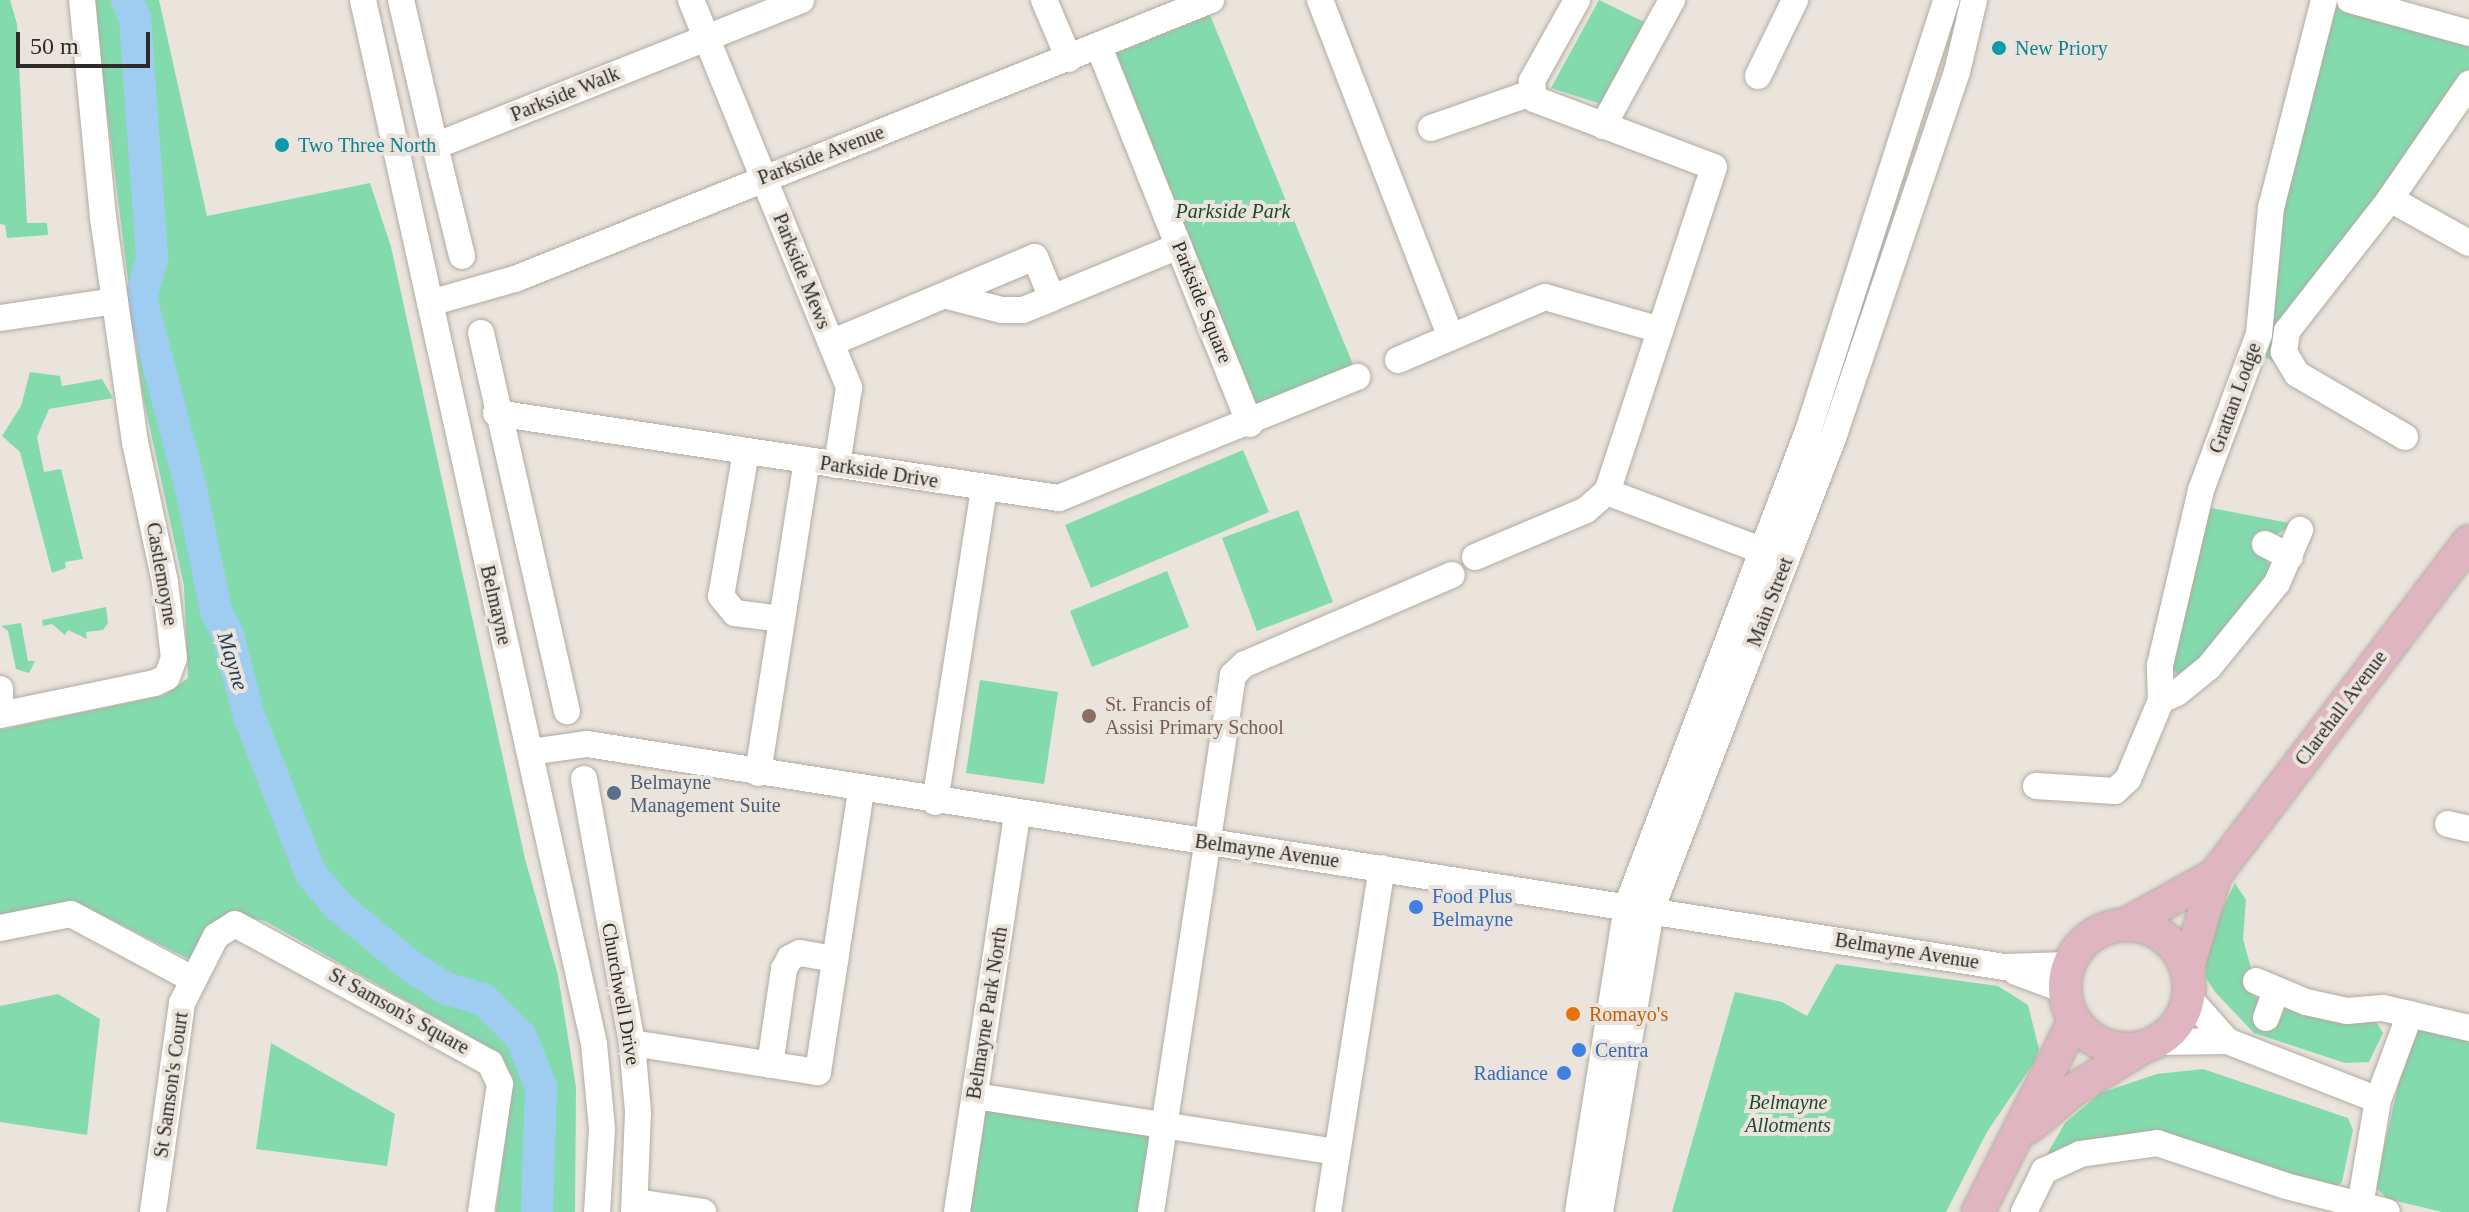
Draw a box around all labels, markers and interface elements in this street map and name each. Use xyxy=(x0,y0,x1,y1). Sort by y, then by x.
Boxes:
scale bar xyxy=(20,16,154,66)
text: 50 m xyxy=(30,33,79,59)
place label: New Priory xyxy=(2015,36,2108,60)
marker: New Priory xyxy=(1990,39,2008,57)
street label: Parkside Walk xyxy=(507,61,623,127)
street label: Parkside Avenue xyxy=(754,120,888,190)
place label: Two Three North xyxy=(298,133,437,157)
marker: Two Three North xyxy=(273,136,291,154)
park label: Parkside Park xyxy=(1176,199,1290,223)
street label: Parkside Mews xyxy=(768,210,836,332)
street label: Parkside Square xyxy=(1167,238,1237,366)
street label: Grattan Lodge xyxy=(2204,339,2266,457)
street label: Parkside Drive xyxy=(818,451,940,493)
street label: Castlemoyne xyxy=(141,520,183,628)
street label: Main Street xyxy=(1742,554,1798,650)
street label: Belmayne xyxy=(475,563,517,647)
water label: Mayne xyxy=(212,629,254,693)
street label: Clarehall Avenue xyxy=(2290,645,2392,771)
place label: St. Francis of Assisi Primary School xyxy=(1105,692,1284,739)
marker: St. Francis of Assisi Primary School xyxy=(1080,707,1098,725)
place label: Belmayne Management Suite xyxy=(630,770,781,817)
marker: Belmayne Management Suite xyxy=(605,784,623,802)
street label: Belmayne Avenue xyxy=(1193,829,1341,873)
place label: Food Plus Belmayne xyxy=(1432,884,1513,931)
marker: Food Plus Belmayne xyxy=(1407,898,1425,916)
street label: Churchwell Drive xyxy=(597,921,645,1067)
street label: Belmayne Park North xyxy=(962,925,1012,1101)
street label: Belmayne Avenue xyxy=(1833,928,1981,974)
street label: St Samson's Square xyxy=(325,962,473,1060)
place label: Romayo's xyxy=(1589,1002,1668,1026)
marker: Romayo's xyxy=(1564,1005,1582,1023)
street label: St Samson's Court xyxy=(149,1011,193,1159)
place label: Centra xyxy=(1595,1038,1648,1062)
marker: Centra xyxy=(1570,1041,1588,1059)
place label: Radiance xyxy=(1474,1061,1548,1085)
marker: Radiance xyxy=(1555,1064,1573,1082)
park label: Belmayne Allotments xyxy=(1745,1090,1831,1137)

